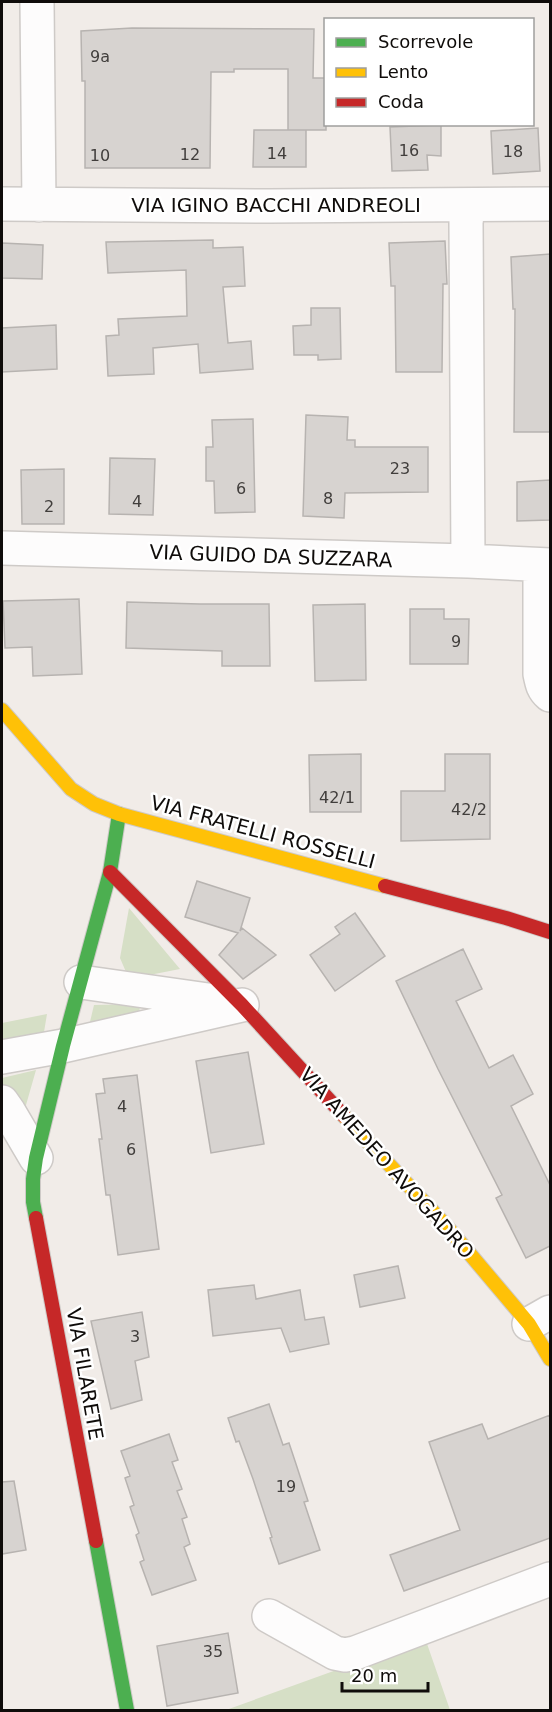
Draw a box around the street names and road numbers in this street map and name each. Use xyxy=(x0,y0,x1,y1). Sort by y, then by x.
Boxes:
street label: VIA IGINO BACCHI ANDREOLI xyxy=(131,193,421,217)
street label: VIA GUIDO DA SUZZARA xyxy=(149,540,393,572)
street label: VIA FRATELLI ROSSELLI xyxy=(148,790,378,874)
street label: VIA AMEDEO AVOGADRO xyxy=(295,1062,479,1264)
street label: VIA FILARETE xyxy=(62,1306,108,1442)

